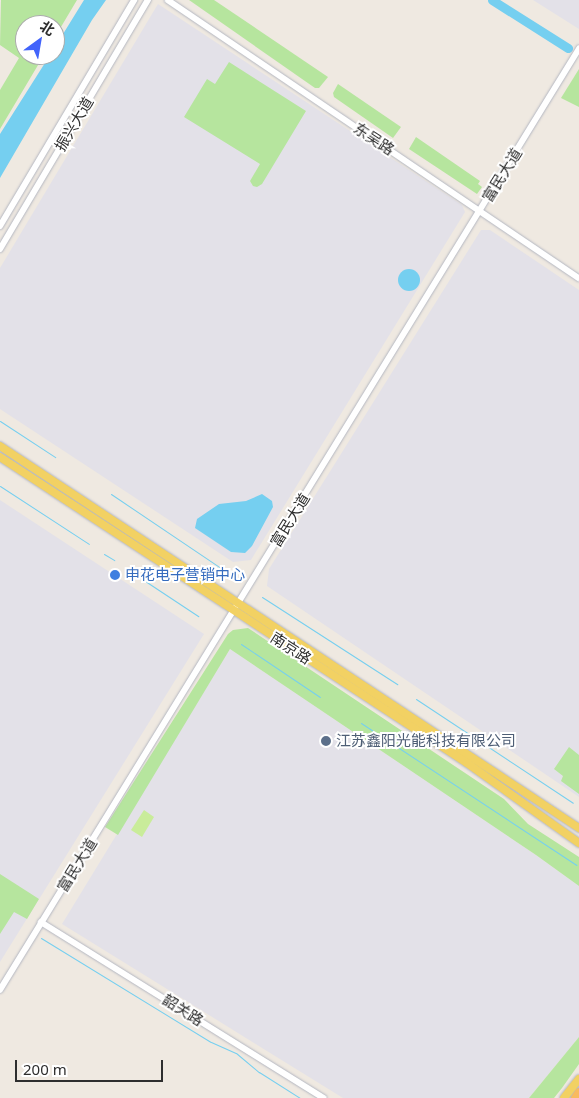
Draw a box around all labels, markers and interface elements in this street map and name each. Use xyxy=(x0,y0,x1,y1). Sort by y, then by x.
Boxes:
north arrow xyxy=(15,15,65,65)
text: 北 xyxy=(37,16,59,39)
street label: 振兴大道 xyxy=(51,94,97,154)
street label: 东吴路 xyxy=(350,119,398,159)
street label: 富民大道 xyxy=(478,145,526,205)
street label: 富民大道 xyxy=(266,490,314,550)
place label: 申花电子营销中心 xyxy=(125,566,245,584)
marker: 申花电子营销中心 xyxy=(109,569,121,581)
street label: 南京路 xyxy=(267,628,315,668)
place label: 江苏鑫阳光能科技有限公司 xyxy=(336,732,516,750)
marker: 江苏鑫阳光能科技有限公司 xyxy=(320,735,332,747)
street label: 富民大道 xyxy=(53,835,101,895)
street label: 韶关路 xyxy=(159,990,207,1030)
scale bar xyxy=(18,1050,165,1082)
text: 200 m xyxy=(23,1059,67,1079)

